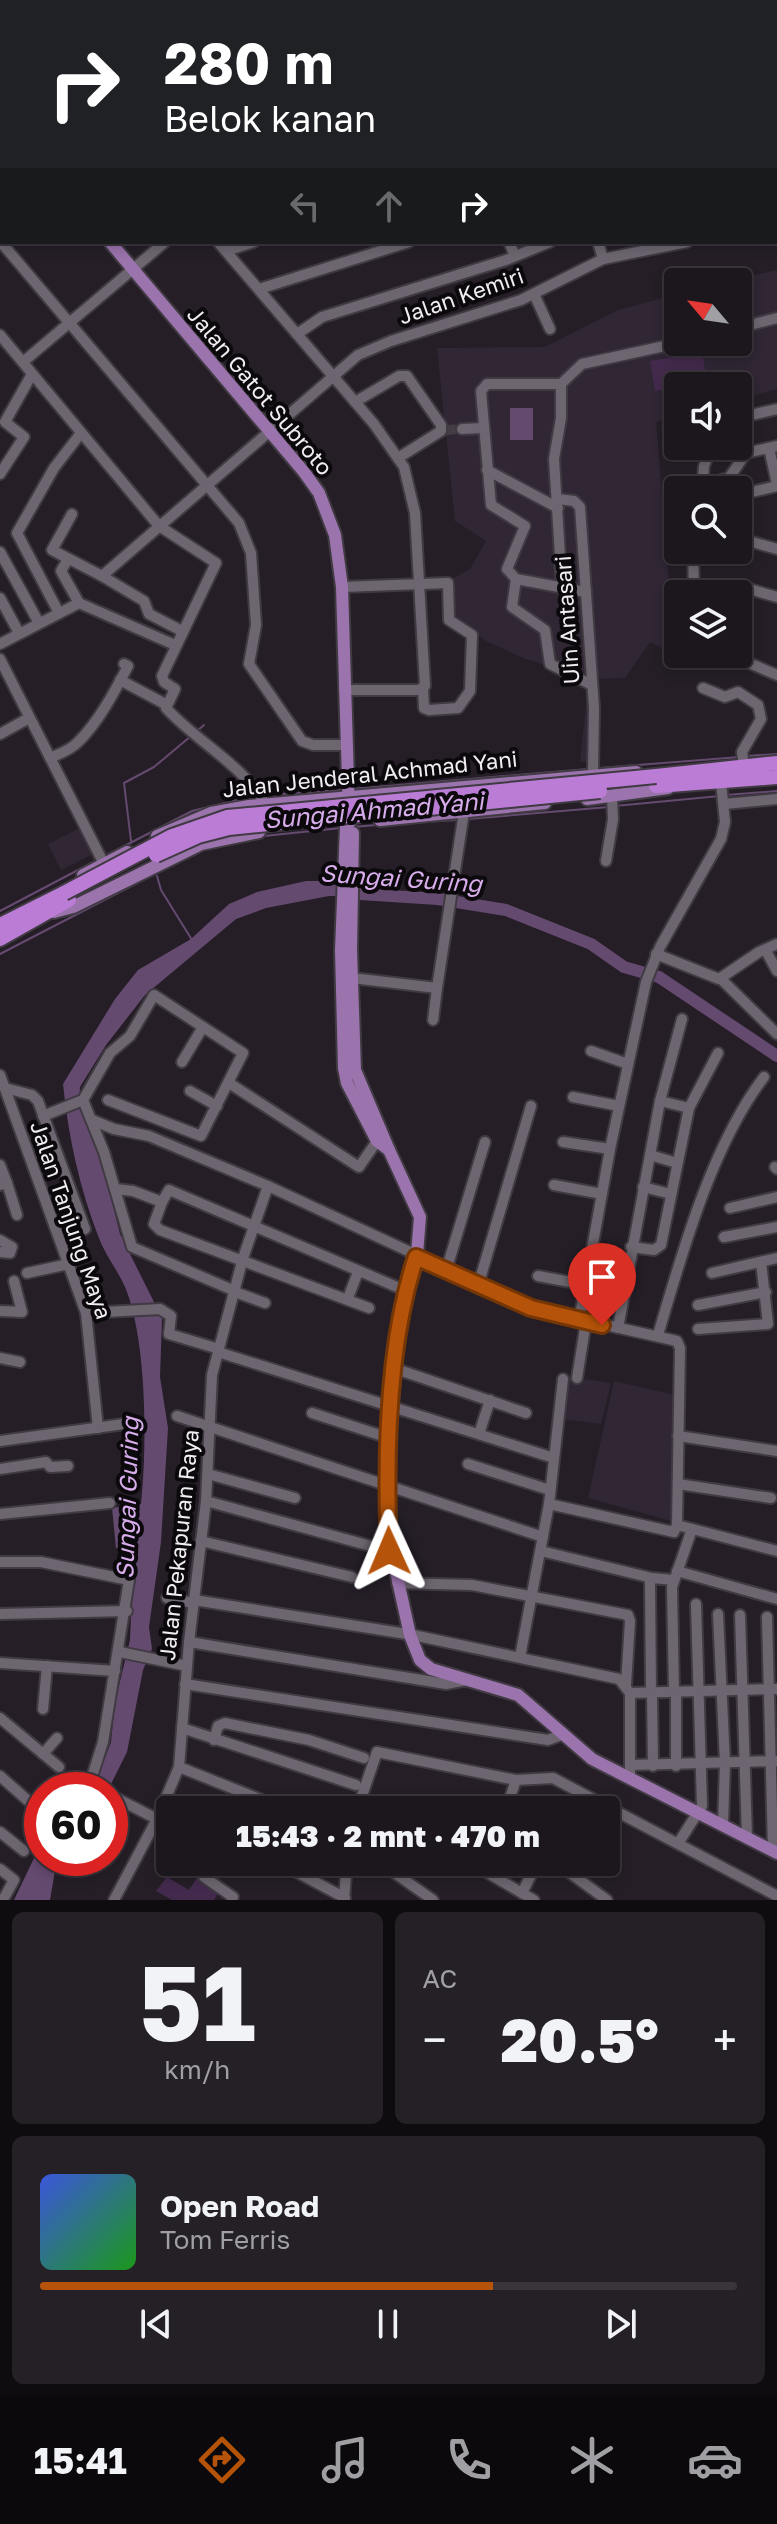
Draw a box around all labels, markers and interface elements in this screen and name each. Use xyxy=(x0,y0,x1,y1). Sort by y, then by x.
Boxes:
text: 280 m xyxy=(164,29,333,96)
icon: right xyxy=(32,32,136,136)
text: Belok kanan xyxy=(164,97,376,140)
icon: left xyxy=(283,184,327,228)
icon: ahead xyxy=(367,184,411,228)
icon: right xyxy=(451,184,495,228)
street label: Jalan Kemiri xyxy=(395,262,527,330)
north arrow xyxy=(664,268,752,356)
map controls xyxy=(664,268,752,668)
street label: Jalan Gatot Subroto xyxy=(182,301,339,480)
button: sound xyxy=(664,372,752,460)
button: search xyxy=(664,476,752,564)
street label: Uin Antasari xyxy=(549,555,584,685)
button: layers xyxy=(664,580,752,668)
street label: Jalan Jenderal Achmad Yani xyxy=(221,745,519,802)
water label: Sungai Ahmad Yani xyxy=(263,785,487,835)
water label: Sungai Guring xyxy=(319,857,485,899)
street label: Jalan Tanjung Maya xyxy=(25,1117,118,1322)
pin xyxy=(568,1243,636,1325)
icon: arrive xyxy=(580,1255,624,1299)
water label: Sungai Guring xyxy=(109,1414,145,1580)
street label: Jalan Pekapuran Raya xyxy=(153,1428,204,1662)
position arrow xyxy=(347,1509,431,1593)
speed limit sign: 60 xyxy=(24,1772,128,1876)
text: 15:43 · 2 mnt · 470 m xyxy=(236,1818,540,1854)
text: 51 xyxy=(139,1939,256,2064)
text: AC xyxy=(423,1963,457,1994)
text: 20.5° xyxy=(501,2003,659,2075)
text: − xyxy=(423,2013,447,2066)
text: + xyxy=(713,2013,737,2066)
text: km/h xyxy=(164,2054,230,2085)
text: Open Road xyxy=(160,2188,319,2224)
text: Tom Ferris xyxy=(160,2224,290,2255)
icon: previous xyxy=(134,2302,178,2346)
icon: pause xyxy=(366,2302,410,2346)
icon: next xyxy=(599,2302,643,2346)
icon: directions xyxy=(194,2432,250,2488)
icon: music xyxy=(317,2432,373,2488)
icon: phone xyxy=(441,2432,497,2488)
icon: climate xyxy=(564,2432,620,2488)
icon: car xyxy=(687,2432,743,2488)
text: 15:41 xyxy=(34,2439,127,2482)

